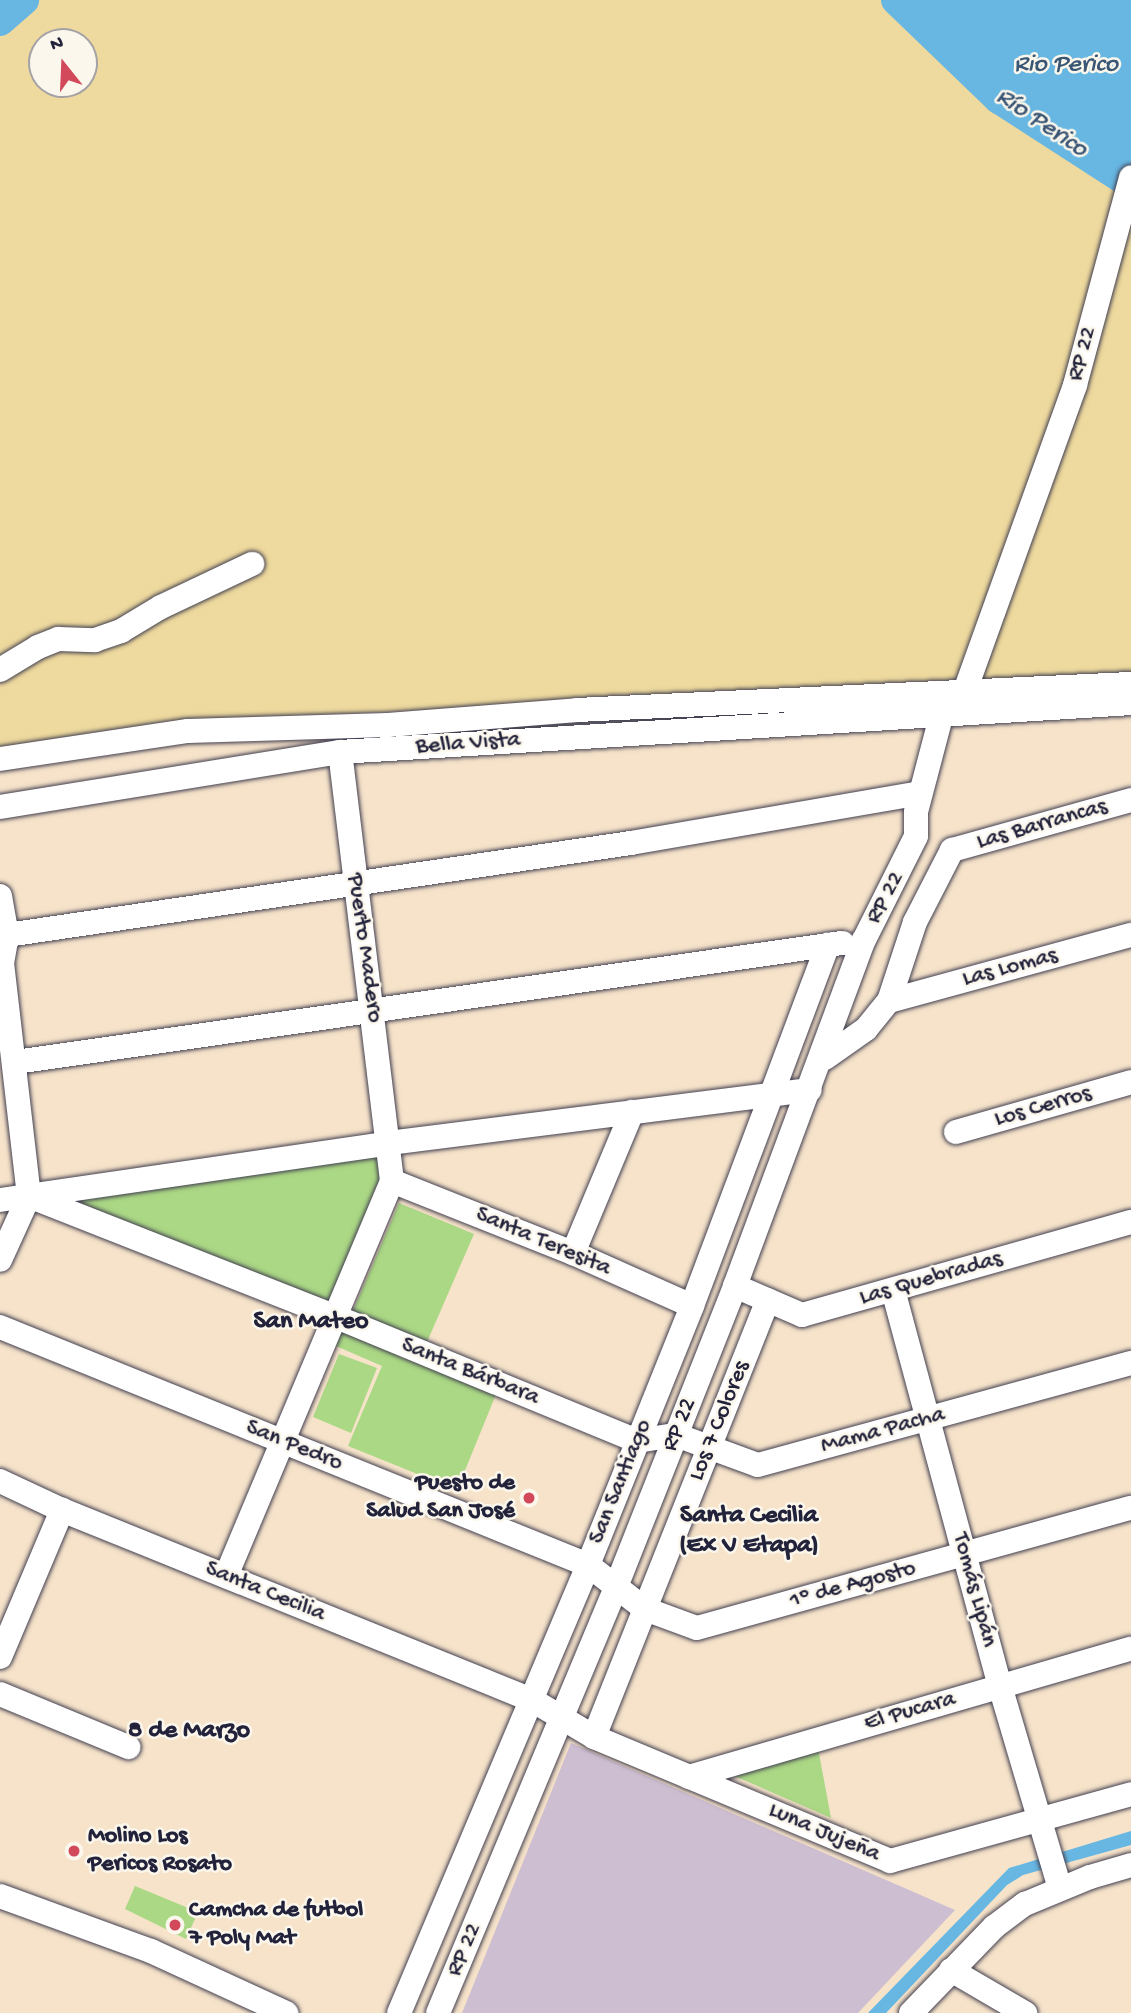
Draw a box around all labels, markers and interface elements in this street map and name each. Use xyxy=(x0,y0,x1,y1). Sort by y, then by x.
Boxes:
north arrow xyxy=(28,28,98,98)
text: N xyxy=(48,32,66,57)
water label: Rio Perico xyxy=(1014,50,1118,82)
water label: Río Perico xyxy=(989,82,1093,166)
street label: RP 22 xyxy=(1062,324,1104,384)
street label: Bella Vista xyxy=(415,726,521,762)
street label: Las Barrancas xyxy=(974,793,1110,857)
street label: RP 22 xyxy=(860,867,912,929)
street label: Puerto Madero xyxy=(339,871,389,1025)
street label: Las Lomas xyxy=(959,942,1061,994)
street label: Los Cerros xyxy=(991,1079,1095,1135)
street label: Santa Teresita xyxy=(471,1201,615,1283)
street label: Las Quebradas xyxy=(856,1245,1006,1313)
district label: San Mateo xyxy=(253,1307,369,1339)
street label: Santa Bárbara xyxy=(397,1331,543,1413)
street label: Los 7 Colores xyxy=(683,1357,757,1485)
street label: RP 22 xyxy=(656,1394,704,1456)
street label: Mama Pacha xyxy=(818,1401,948,1461)
street label: San Pedro xyxy=(241,1414,347,1478)
street label: San Santiago xyxy=(583,1415,659,1549)
place label: Puesto de Salud San José xyxy=(366,1470,515,1526)
marker: Puesto de Salud San José xyxy=(521,1490,537,1506)
district label: Santa Cecilia (Ex V Etapa) xyxy=(679,1501,819,1562)
street label: Tomás Lipán xyxy=(945,1530,1003,1650)
street label: 1º de Agosto xyxy=(787,1554,919,1616)
street label: Santa Cecilia xyxy=(201,1555,329,1629)
street label: El Pucara xyxy=(861,1685,959,1739)
district label: 8 de Marzo xyxy=(128,1716,250,1748)
street label: Luna Jujeña xyxy=(764,1797,884,1869)
place label: Molino Los Pericos Rosato xyxy=(88,1823,232,1879)
marker: Molino Los Pericos Rosato xyxy=(66,1843,82,1859)
place label: Camcha de futbol 7 Poly Mat xyxy=(189,1897,363,1953)
marker: Camcha de futbol 7 Poly Mat xyxy=(167,1917,183,1933)
street label: RP 22 xyxy=(441,1919,489,1981)

